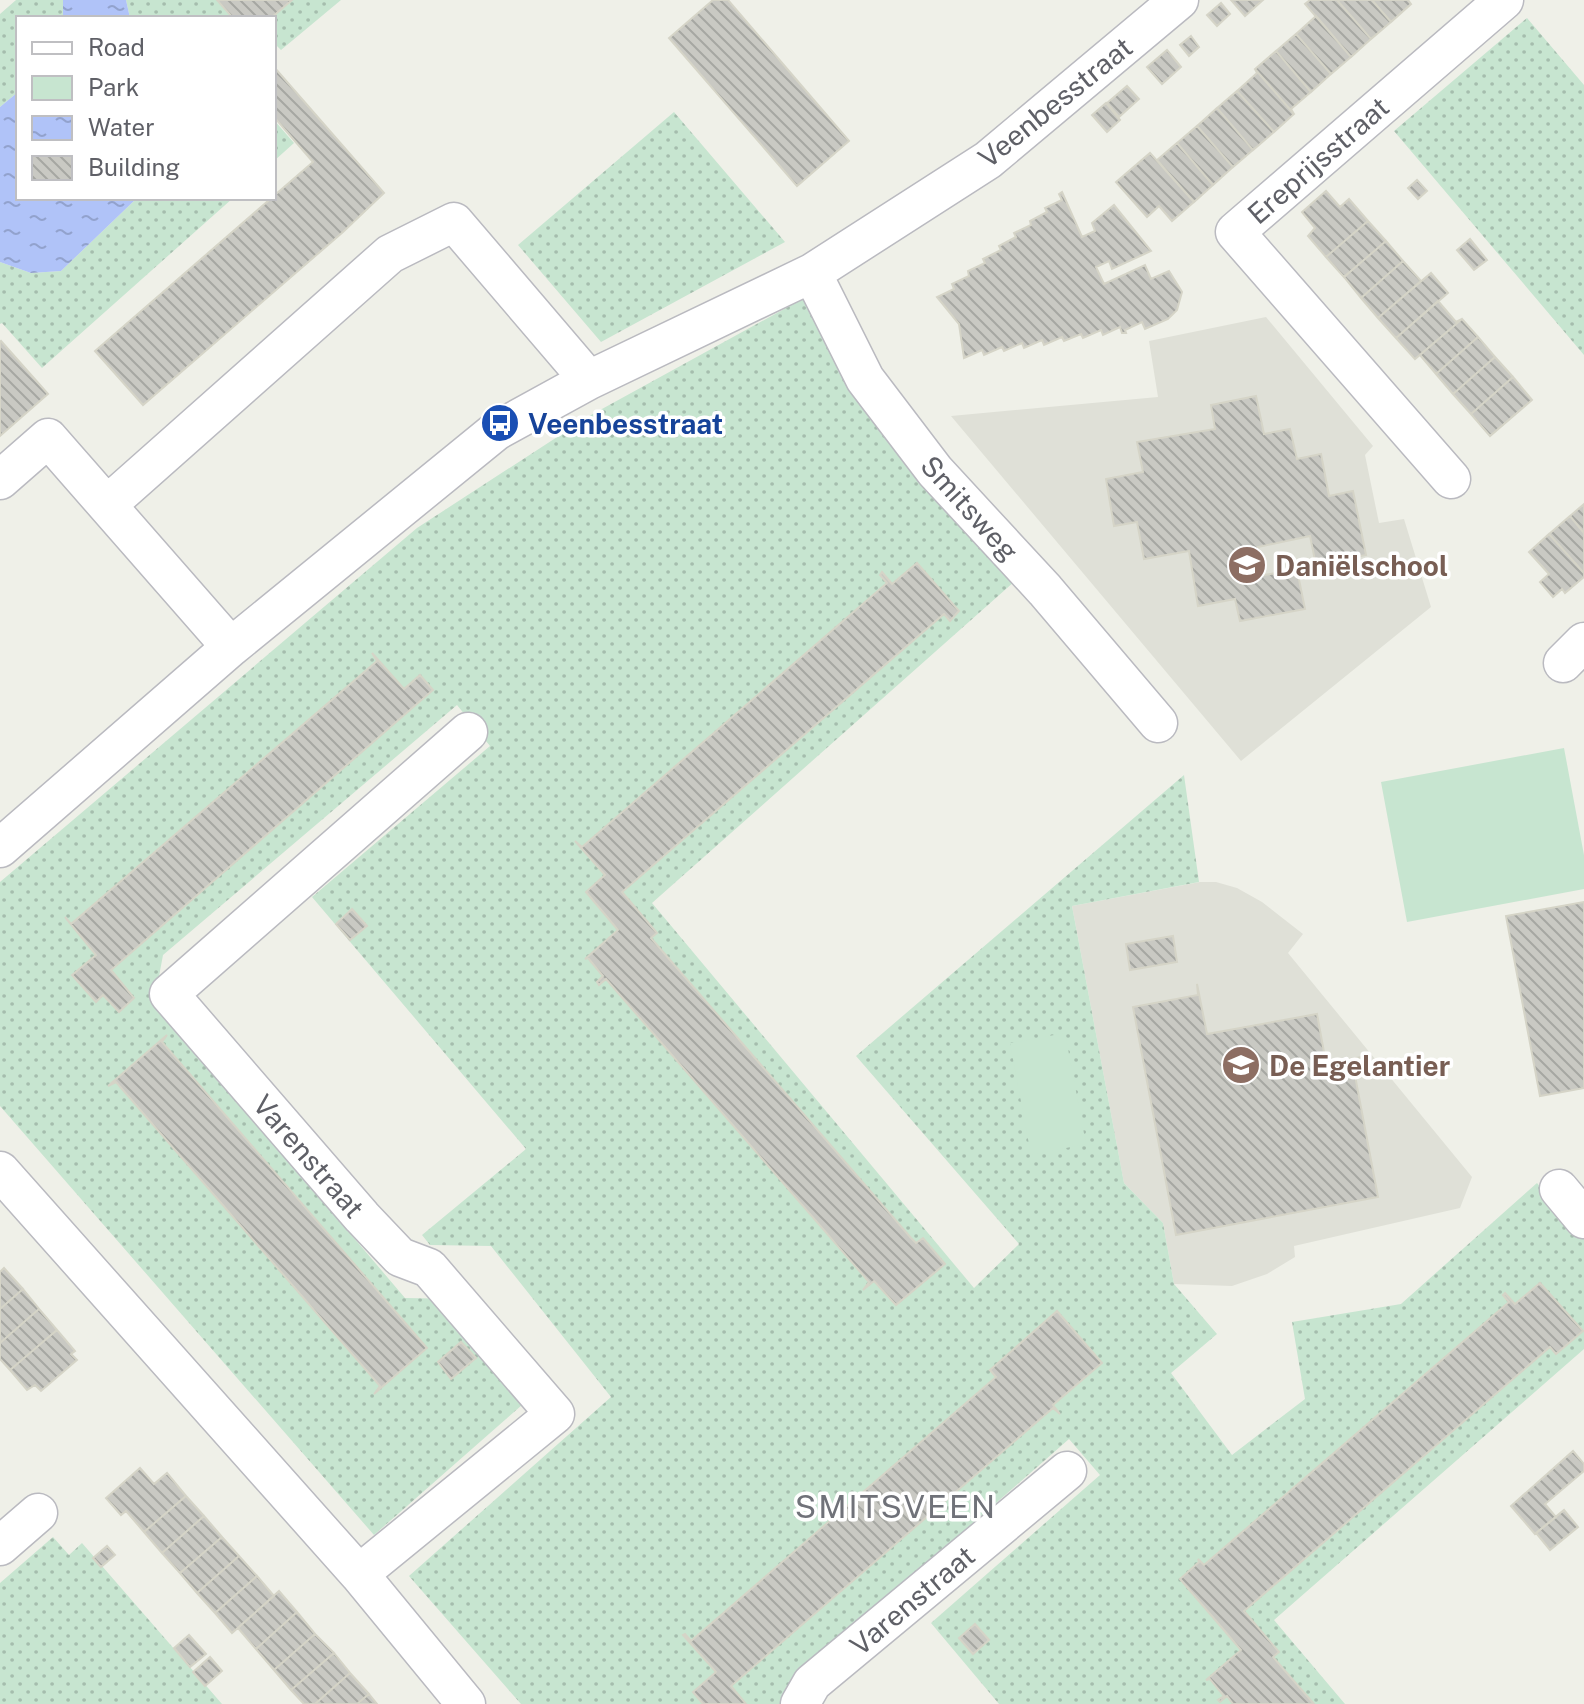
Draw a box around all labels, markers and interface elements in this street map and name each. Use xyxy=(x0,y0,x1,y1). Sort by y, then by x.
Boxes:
legend xyxy=(16,16,276,200)
street label: Veenbesstraat xyxy=(971,30,1139,174)
text: Road xyxy=(88,33,145,61)
text: Park xyxy=(88,73,139,101)
street label: Ereprijsstraat xyxy=(1241,90,1395,230)
text: Water xyxy=(88,113,155,141)
text: Building xyxy=(88,153,180,181)
bus stop icon: Veenbesstraat xyxy=(479,402,521,444)
place label: Veenbesstraat xyxy=(528,407,723,440)
street label: Smitsweg xyxy=(914,449,1026,567)
school or university icon: Daniëlschool xyxy=(1226,544,1268,586)
place label: Daniëlschool xyxy=(1275,549,1448,582)
school or university icon: De Egelantier xyxy=(1220,1044,1262,1086)
place label: De Egelantier xyxy=(1269,1049,1450,1082)
street label: Varenstraat xyxy=(247,1088,371,1224)
district label: SMITSVEEN xyxy=(795,1488,997,1525)
street label: Varenstraat xyxy=(843,1538,981,1662)

